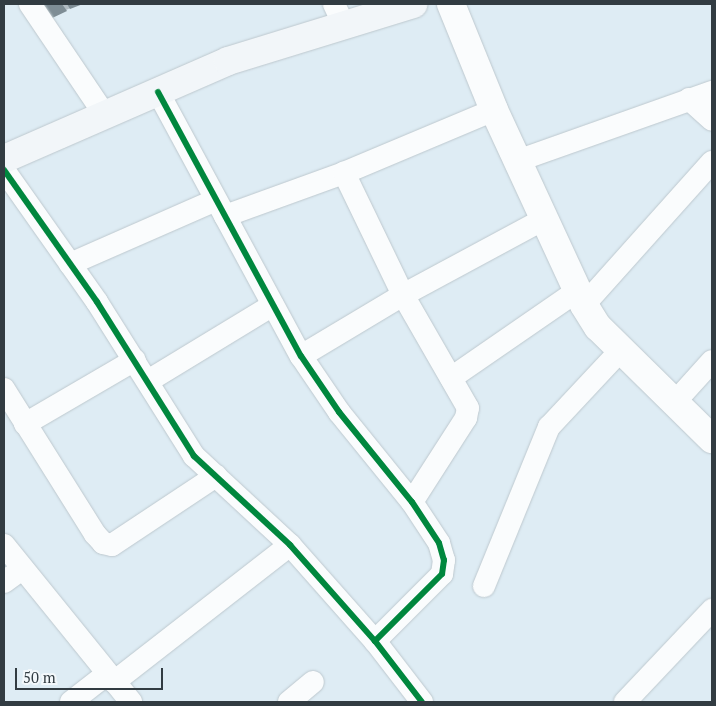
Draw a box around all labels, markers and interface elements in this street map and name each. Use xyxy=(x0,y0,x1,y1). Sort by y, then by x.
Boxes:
scale bar xyxy=(18,658,165,690)
text: 50 m xyxy=(23,667,56,687)

